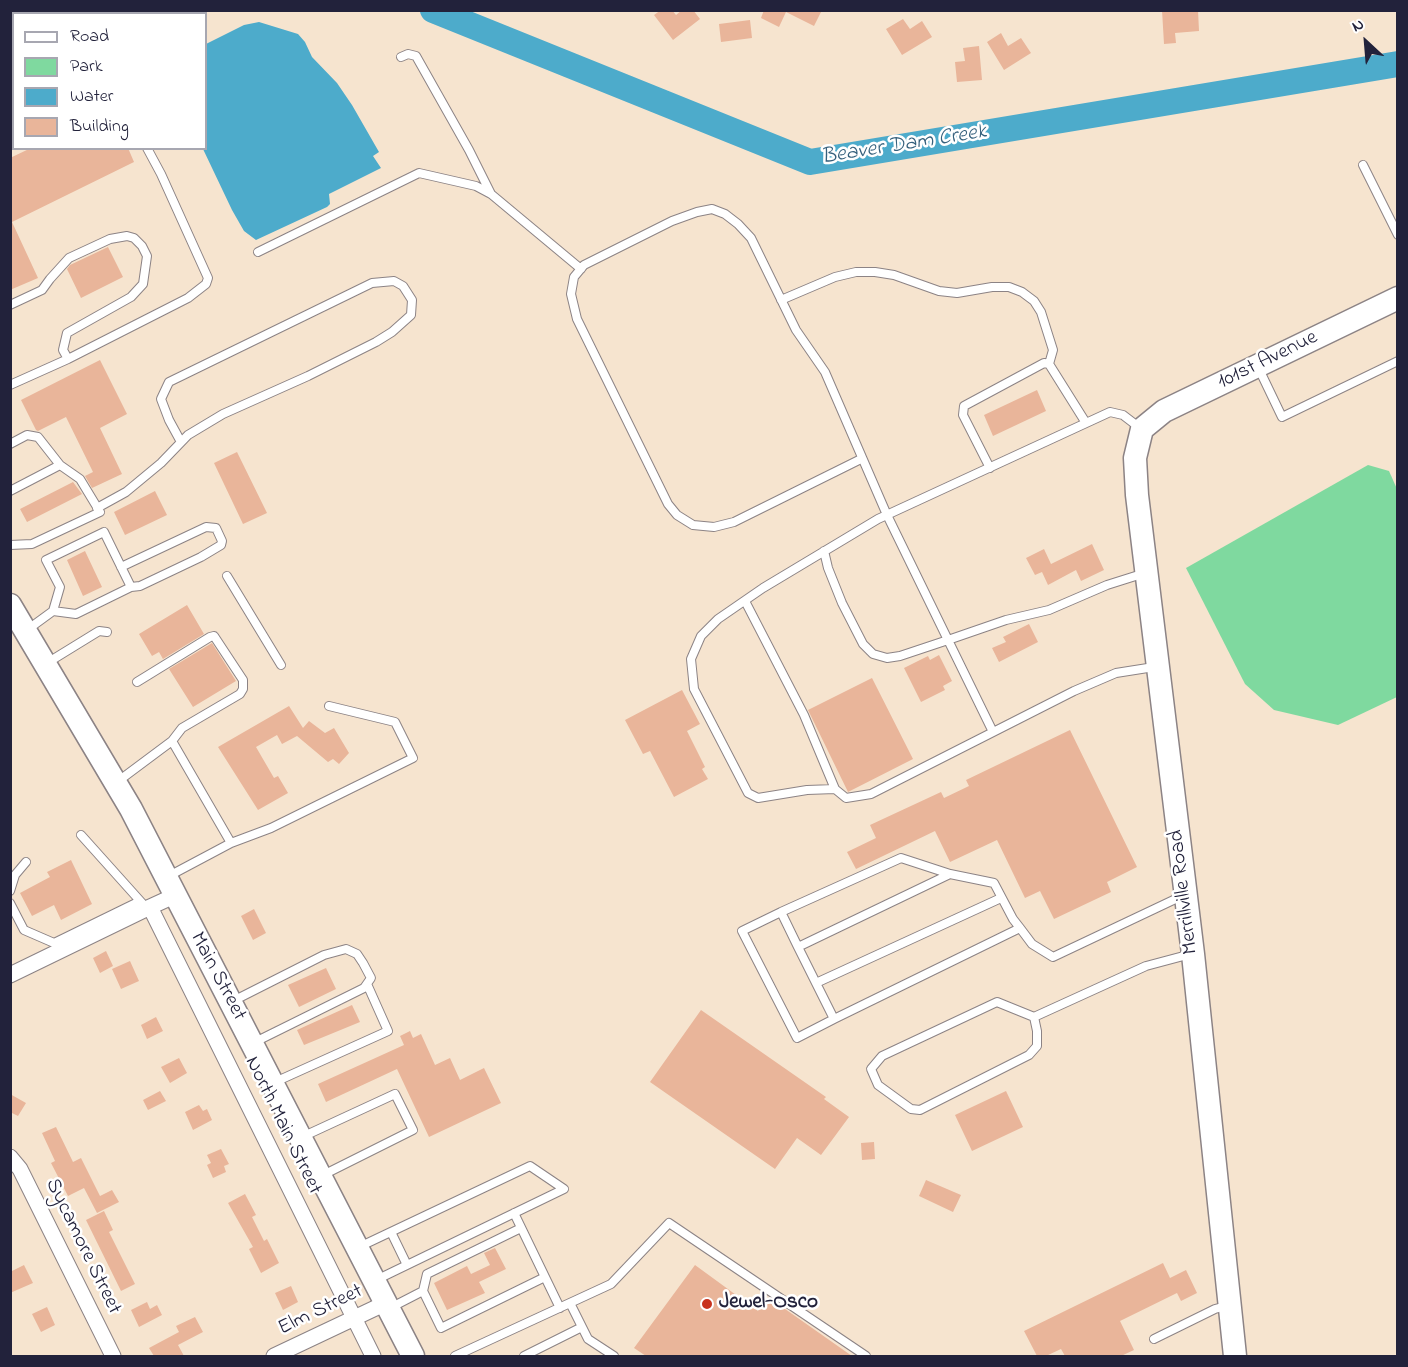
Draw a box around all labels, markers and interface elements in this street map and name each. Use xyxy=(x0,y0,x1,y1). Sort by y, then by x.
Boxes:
legend xyxy=(12,12,207,150)
north arrow xyxy=(1336,12,1396,72)
text: N xyxy=(1348,13,1368,39)
text: Road xyxy=(70,24,109,50)
text: Park xyxy=(70,54,103,80)
text: Water xyxy=(70,84,113,110)
text: Building xyxy=(70,114,129,140)
water label: Beaver Dam Creek xyxy=(820,120,988,172)
street label: 101st Avenue xyxy=(1214,326,1322,396)
street label: Merrillville Road xyxy=(1165,828,1205,956)
street label: Main Street xyxy=(183,929,251,1025)
street label: North Main Street xyxy=(238,1053,326,1199)
street label: Sycamore Street xyxy=(38,1175,126,1319)
street label: Elm Street xyxy=(275,1280,367,1342)
place label: Jewel-Osco xyxy=(719,1291,818,1317)
marker: Jewel-Osco xyxy=(700,1297,714,1311)

